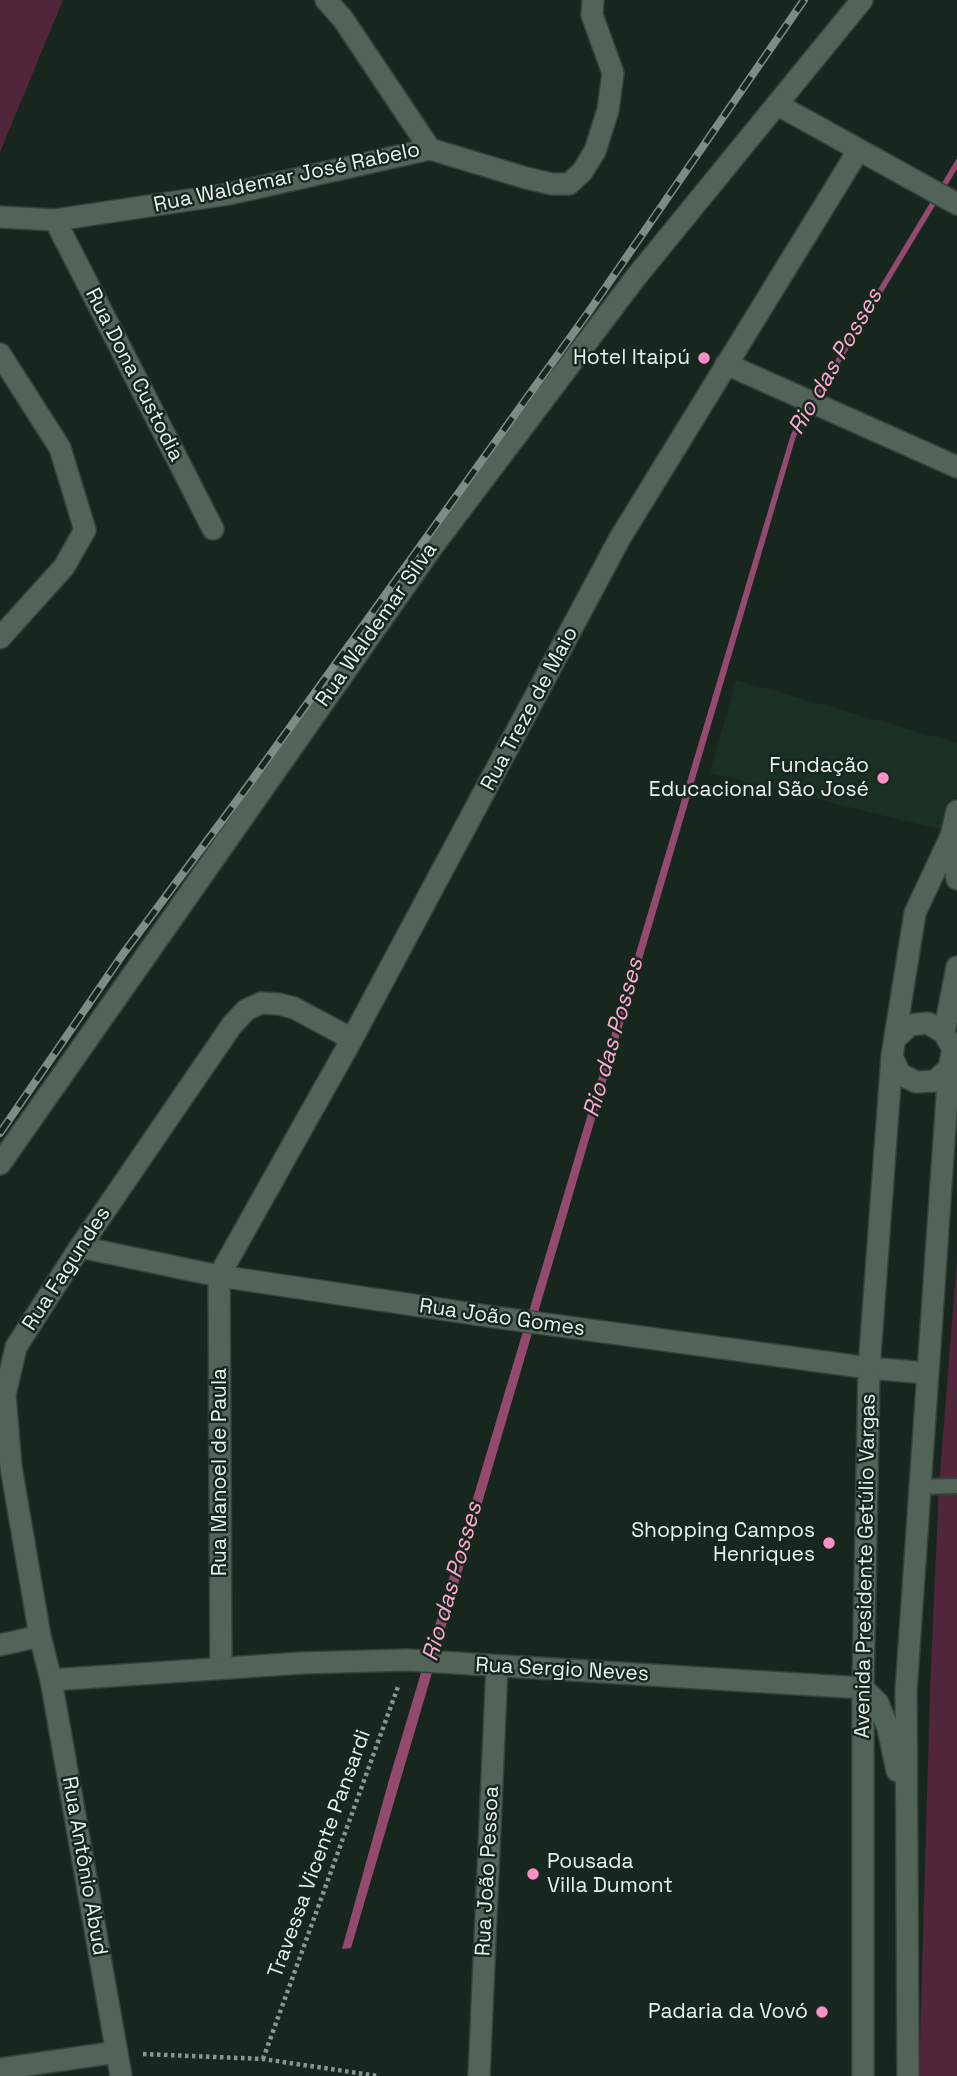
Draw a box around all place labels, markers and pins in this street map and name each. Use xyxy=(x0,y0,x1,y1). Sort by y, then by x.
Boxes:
place label: Hotel Itaipú xyxy=(573,345,690,371)
marker: Hotel Itaipú xyxy=(696,350,712,366)
place label: Fundação Educacional São José xyxy=(649,753,869,803)
marker: Fundação Educacional São José xyxy=(875,770,891,786)
place label: Shopping Campos Henriques xyxy=(631,1518,815,1568)
marker: Shopping Campos Henriques xyxy=(821,1535,837,1551)
place label: Pousada Villa Dumont xyxy=(547,1849,673,1899)
marker: Pousada Villa Dumont xyxy=(525,1866,541,1882)
place label: Padaria da Vovó xyxy=(648,1999,808,2025)
marker: Padaria da Vovó xyxy=(814,2004,830,2020)

